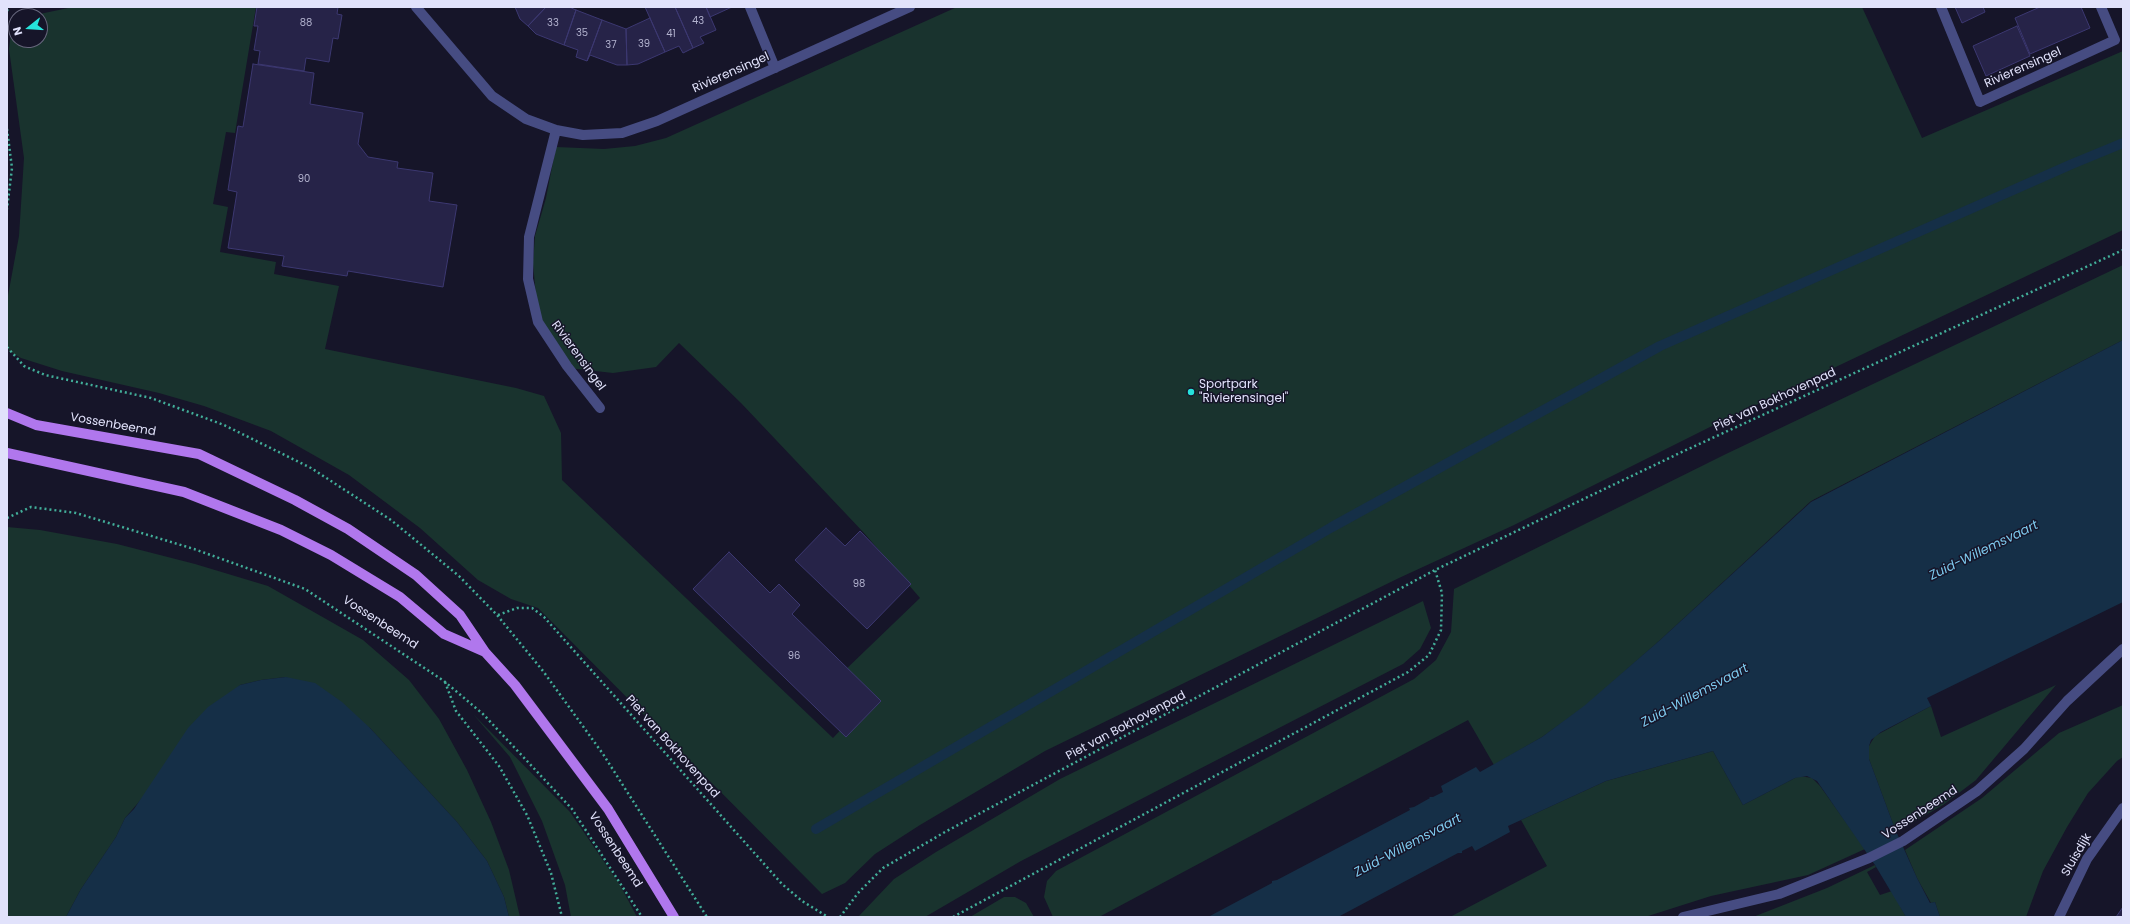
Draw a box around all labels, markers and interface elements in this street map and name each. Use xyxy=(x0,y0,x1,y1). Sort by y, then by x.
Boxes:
north arrow xyxy=(8,8,48,48)
house number: 43 xyxy=(692,15,704,27)
house number: 88 xyxy=(300,17,312,29)
house number: 33 xyxy=(547,17,559,29)
text: N xyxy=(9,25,26,38)
house number: 35 xyxy=(576,27,588,39)
house number: 41 xyxy=(666,28,676,40)
house number: 39 xyxy=(638,38,650,50)
house number: 37 xyxy=(605,39,617,51)
street label: Rivierensingel xyxy=(1982,45,2064,91)
street label: Rivierensingel xyxy=(690,50,772,96)
house number: 90 xyxy=(298,173,310,185)
street label: Rivierensingel xyxy=(548,318,608,394)
street label: Piet van Bokhovenpad xyxy=(1712,365,1838,435)
place label: Sportpark "Rivierensingel" xyxy=(1199,378,1288,406)
marker: Sportpark "Rivierensingel" xyxy=(1186,387,1196,397)
street label: Vossenbeemd xyxy=(69,410,157,440)
water label: Zuid-Willemsvaart xyxy=(1927,518,2041,584)
house number: 98 xyxy=(853,578,865,590)
street label: Vossenbeemd xyxy=(340,593,420,653)
house number: 96 xyxy=(788,650,800,662)
water label: Zuid-Willemsvaart xyxy=(1639,661,1751,731)
street label: Piet van Bokhovenpad xyxy=(1064,688,1188,764)
street label: Piet van Bokhovenpad xyxy=(622,693,722,801)
street label: Vossenbeemd xyxy=(1880,783,1960,843)
street label: Vossenbeemd xyxy=(585,810,645,890)
water label: Zuid-Willemsvaart xyxy=(1352,811,1464,881)
street label: Sluisdijk xyxy=(2059,831,2095,879)

